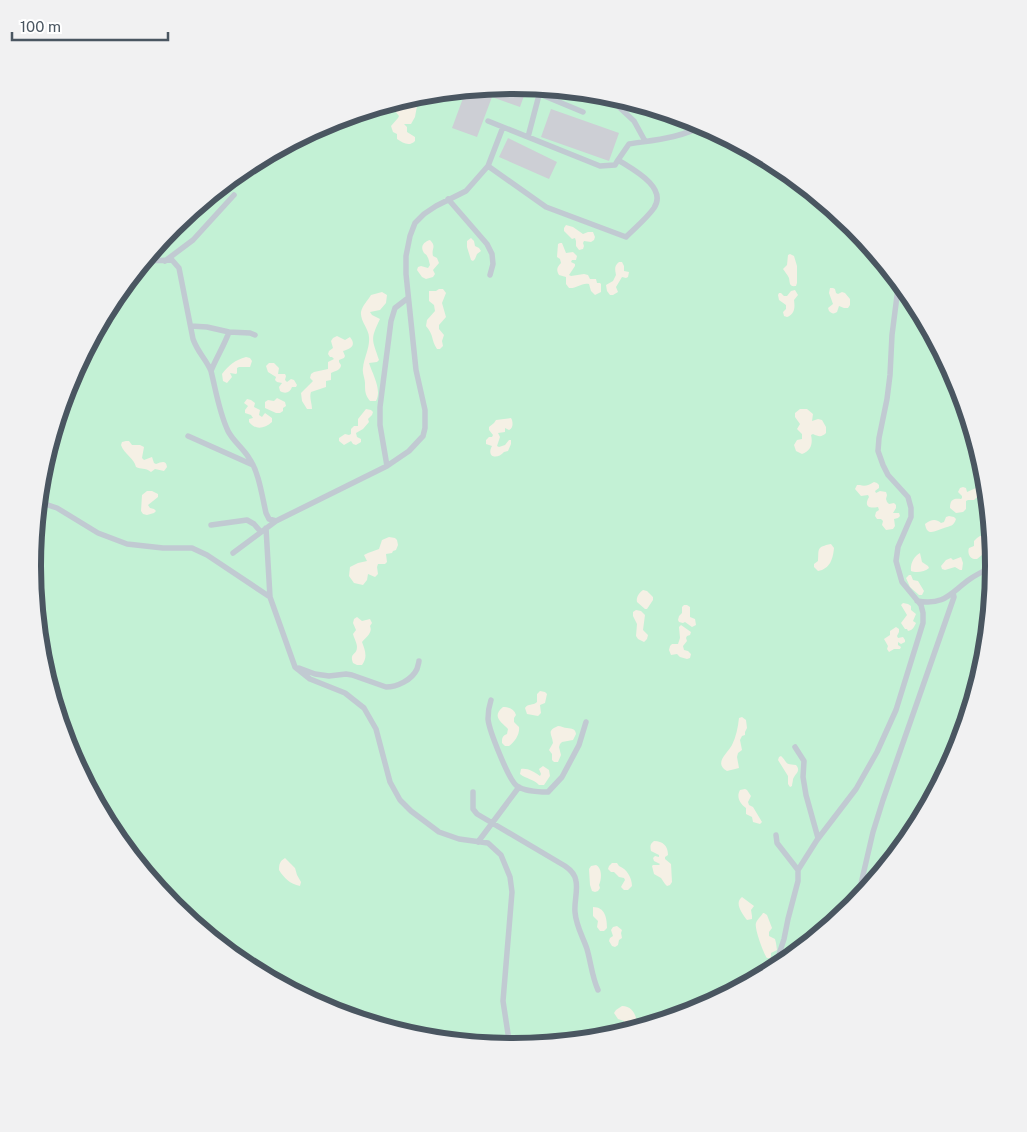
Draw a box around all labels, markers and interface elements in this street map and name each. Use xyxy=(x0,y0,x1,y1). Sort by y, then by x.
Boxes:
scale bar xyxy=(12,10,169,42)
text: 100 m xyxy=(20,18,61,35)

